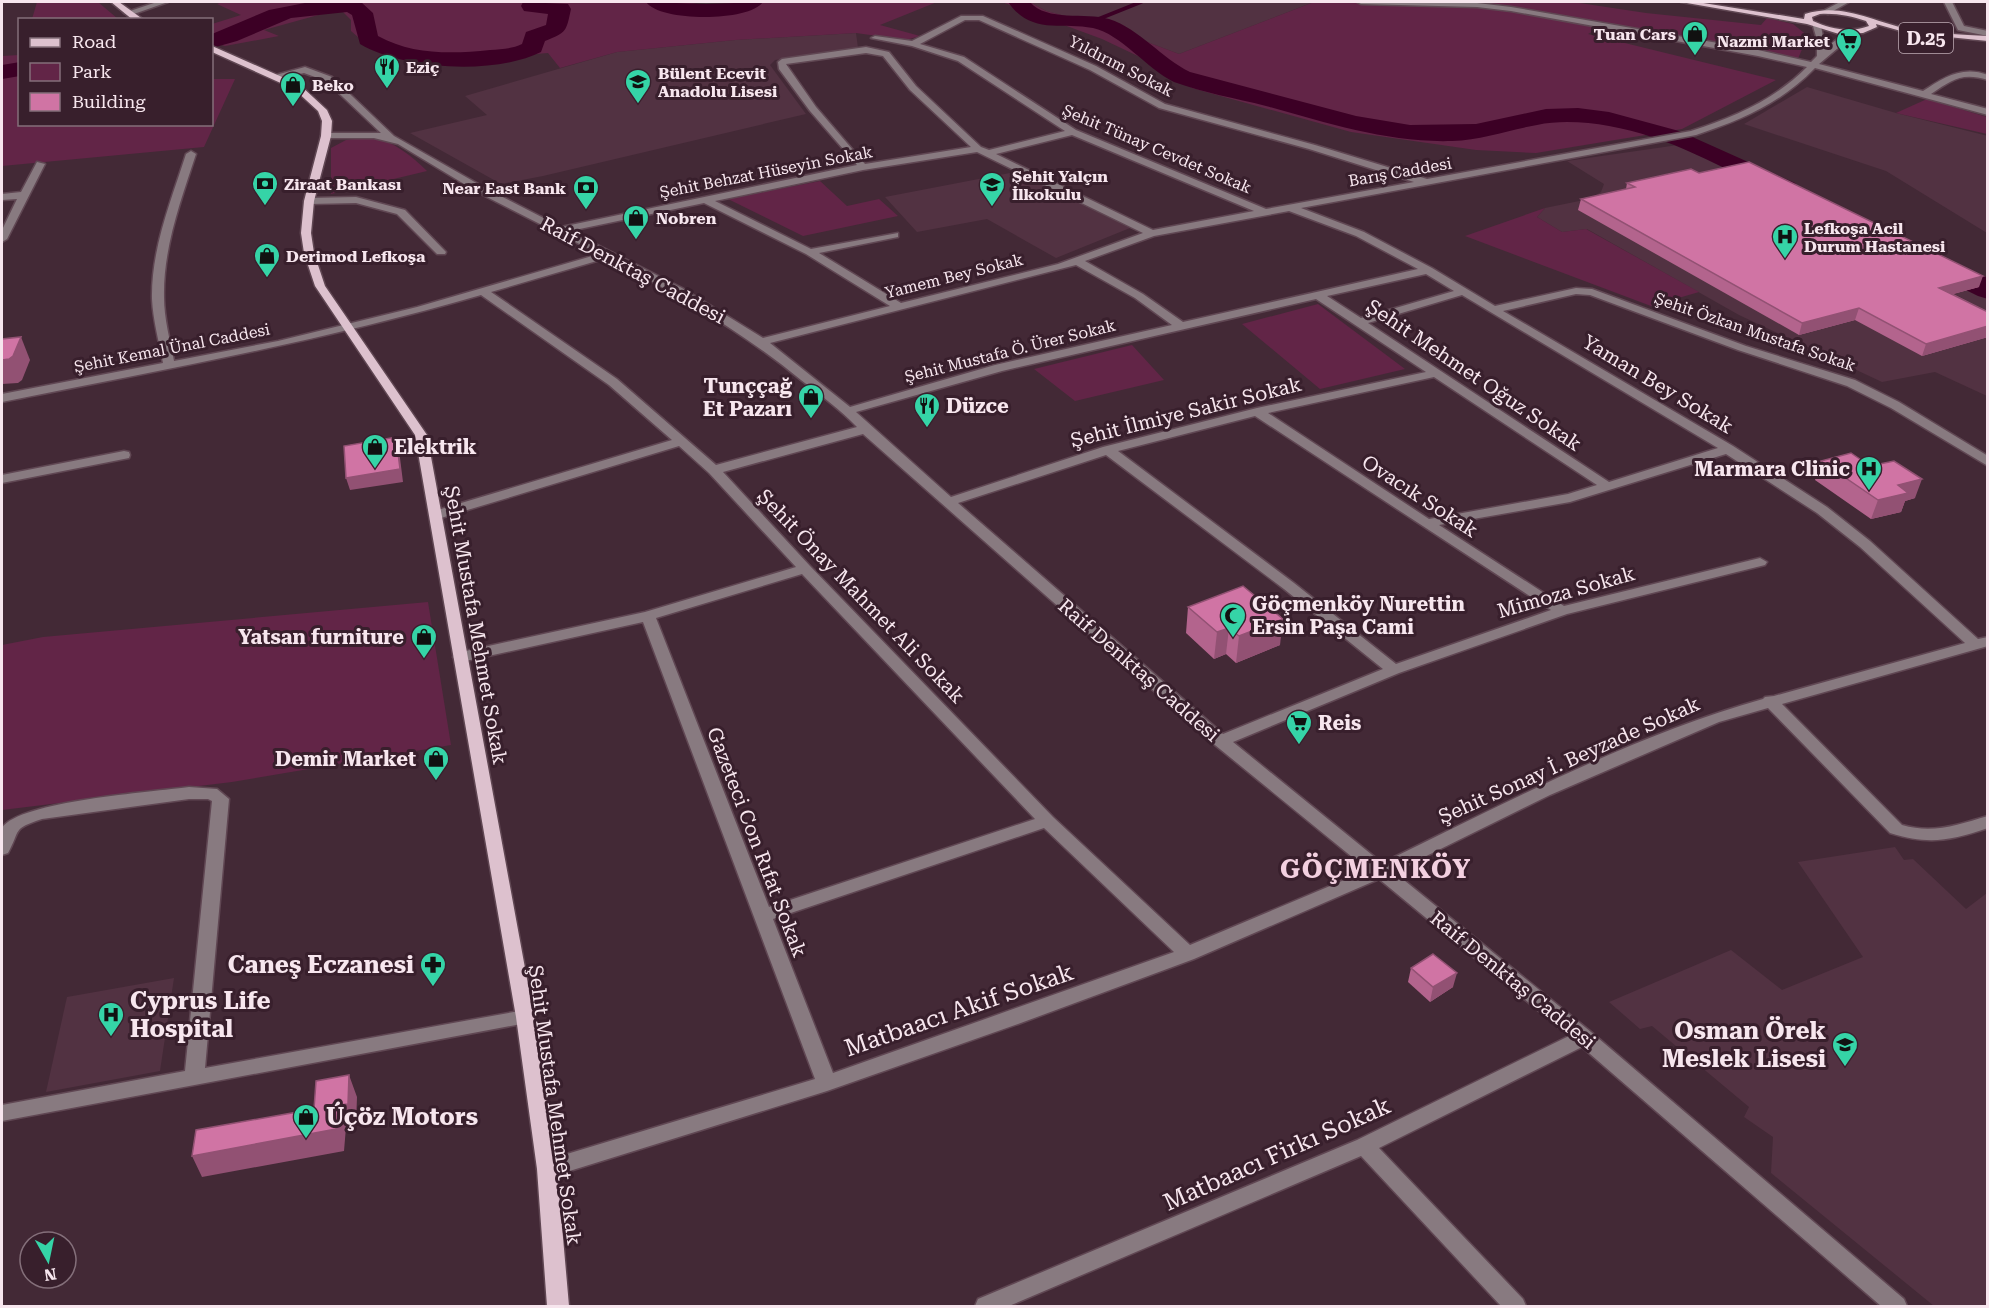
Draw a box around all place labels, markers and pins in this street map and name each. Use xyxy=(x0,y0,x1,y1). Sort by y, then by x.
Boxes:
shop icon: Tuan Cars xyxy=(1680,19,1710,57)
place label: Tuan Cars xyxy=(1593,25,1676,44)
supermarket icon: Nazmi Market xyxy=(1834,26,1864,64)
place label: Nazmi Market xyxy=(1717,32,1830,51)
restaurant icon: Eziç xyxy=(372,52,402,90)
place label: Eziç xyxy=(406,58,439,77)
place label: Bülent Ecevit Anadolu Lisesi xyxy=(658,64,778,101)
school or university icon: Bülent Ecevit Anadolu Lisesi xyxy=(623,67,653,105)
shop icon: Beko xyxy=(278,70,308,108)
place label: Beko xyxy=(312,76,354,95)
place label: Şehit Yalçın İlkokulu xyxy=(1012,167,1108,204)
bank icon: Ziraat Bankası xyxy=(250,169,280,207)
school or university icon: Şehit Yalçın İlkokulu xyxy=(977,170,1007,208)
bank icon: Near East Bank xyxy=(571,173,601,211)
place label: Ziraat Bankası xyxy=(284,175,402,194)
place label: Near East Bank xyxy=(442,179,566,198)
shop icon: Nobren xyxy=(621,203,651,241)
place label: Nobren xyxy=(656,209,717,228)
place label: Lefkoşa Acil Durum Hastanesi xyxy=(1804,219,1946,256)
hospital icon: Lefkoşa Acil Durum Hastanesi xyxy=(1770,222,1800,260)
shop icon: Derimod Lefkoşa xyxy=(252,241,282,279)
place label: Derimod Lefkoşa xyxy=(286,247,426,266)
place label: Tunççağ Et Pazarı xyxy=(703,374,793,421)
shop icon: Tunççağ Et Pazarı xyxy=(796,382,826,420)
restaurant icon: Düzce xyxy=(912,391,942,429)
place label: Düzce xyxy=(946,394,1009,418)
shop icon: Elektrik xyxy=(360,432,390,470)
place label: Elektrik xyxy=(394,435,477,459)
hospital icon: Marmara Clinic xyxy=(1854,454,1884,492)
place label: Marmara Clinic xyxy=(1694,457,1850,481)
place label: Göçmenköy Nurettin Ersin Paşa Cami xyxy=(1252,592,1465,639)
mosque icon: Göçmenköy Nurettin Ersin Paşa Cami xyxy=(1218,601,1248,639)
shop icon: Yatsan furniture xyxy=(409,622,439,660)
place label: Yatsan furniture xyxy=(238,625,404,649)
supermarket icon: Reis xyxy=(1284,708,1314,746)
place label: Reis xyxy=(1318,711,1361,735)
shop icon: Demir Market xyxy=(421,744,451,782)
place label: Demir Market xyxy=(275,747,416,771)
pharmacy icon: Caneş Eczanesi xyxy=(418,950,448,988)
place label: Caneş Eczanesi xyxy=(228,951,414,979)
place label: Cyprus Life Hospital xyxy=(130,987,271,1043)
hospital icon: Cyprus Life Hospital xyxy=(96,1000,126,1038)
place label: Osman Örek Meslek Lisesi xyxy=(1662,1015,1826,1073)
school or university icon: Osman Örek Meslek Lisesi xyxy=(1830,1030,1860,1068)
place label: Úçöz Motors xyxy=(326,1101,478,1131)
shop icon: Úçöz Motors xyxy=(291,1102,321,1140)

